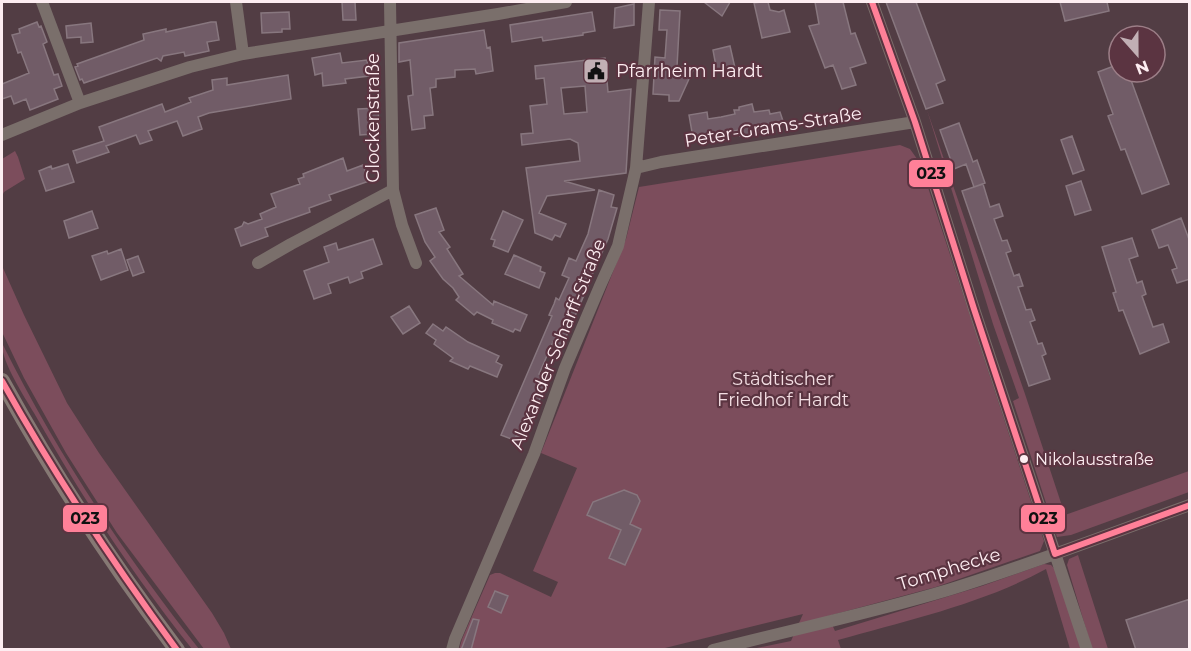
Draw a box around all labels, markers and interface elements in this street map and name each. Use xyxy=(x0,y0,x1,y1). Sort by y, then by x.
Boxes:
north arrow xyxy=(1107,24,1167,84)
street label: Glockenstraße xyxy=(362,53,384,183)
public building icon: Pfarrheim Hardt xyxy=(581,56,611,86)
text: N xyxy=(1133,56,1152,79)
place label: Pfarrheim Hardt xyxy=(616,60,763,82)
street label: Peter-Grams-Straße xyxy=(683,102,863,152)
line badge: 023 xyxy=(908,159,954,188)
text: 023 xyxy=(916,164,946,183)
street label: Alexander-Scharff-Straße xyxy=(506,235,610,453)
park label: Städtischer Friedhof Hardt xyxy=(717,368,849,411)
place label: Nikolausstraße xyxy=(1035,450,1154,469)
marker: Nikolausstraße xyxy=(1018,453,1030,465)
line badge: 023 xyxy=(62,504,108,533)
line badge: 023 xyxy=(1020,504,1066,533)
text: 023 xyxy=(70,509,100,528)
text: 023 xyxy=(1028,509,1058,528)
street label: Tomphecke xyxy=(895,543,1003,595)

